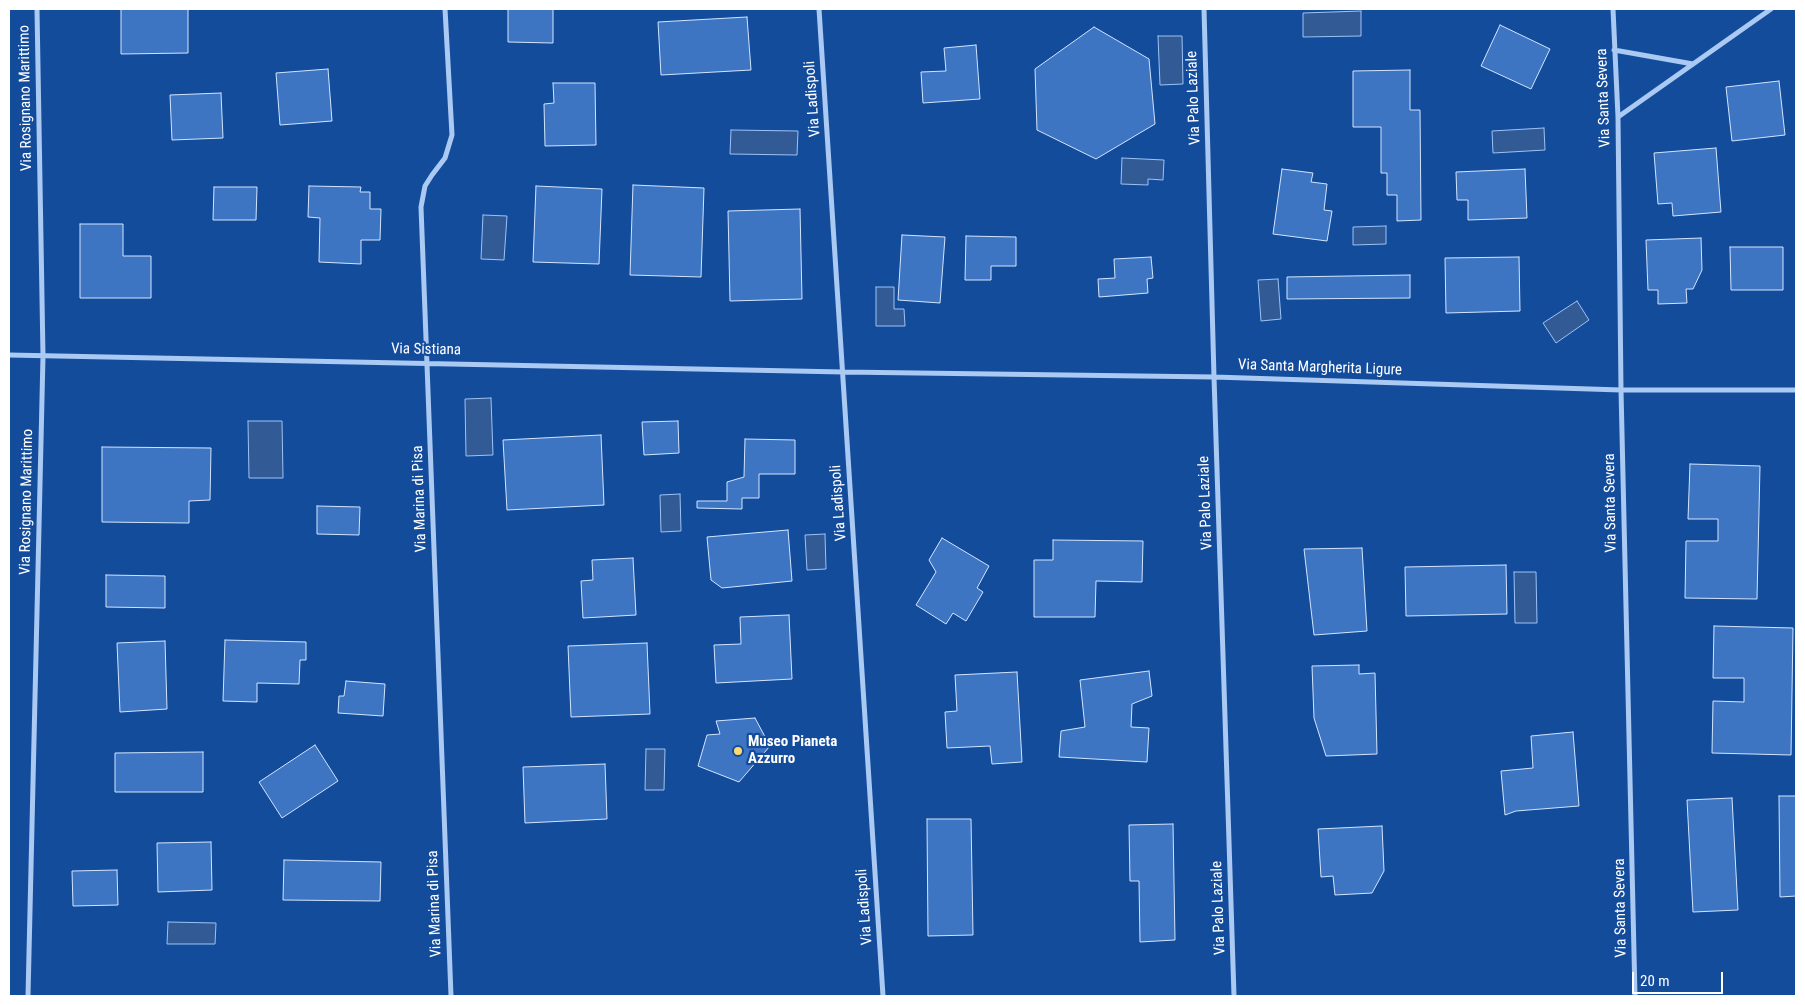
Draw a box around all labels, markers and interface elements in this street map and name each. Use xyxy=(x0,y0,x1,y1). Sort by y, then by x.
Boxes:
street label: Via Rosignano Marittimo xyxy=(16,25,36,171)
street label: Via Santa Severa xyxy=(1593,48,1615,148)
street label: Via Palo Laziale xyxy=(1183,51,1205,145)
street label: Via Ladispoli xyxy=(801,60,825,138)
street label: Via Sistiana xyxy=(391,340,461,360)
street label: Via Santa Margherita Ligure xyxy=(1238,356,1402,380)
street label: Via Rosignano Marittimo xyxy=(17,429,37,575)
street label: Via Marina di Pisa xyxy=(409,445,431,553)
street label: Via Santa Severa xyxy=(1601,453,1621,553)
street label: Via Palo Laziale xyxy=(1195,456,1217,550)
street label: Via Ladispoli xyxy=(827,464,851,542)
place label: Museo Pianeta Azzurro xyxy=(748,733,837,768)
marker: Museo Pianeta Azzurro xyxy=(732,745,744,757)
street label: Via Marina di Pisa xyxy=(424,850,446,958)
street label: Via Santa Severa xyxy=(1611,858,1631,958)
street label: Via Palo Laziale xyxy=(1208,861,1230,955)
street label: Via Ladispoli xyxy=(853,868,877,946)
scale bar xyxy=(1635,962,1726,994)
text: 20 m xyxy=(1640,972,1670,990)

